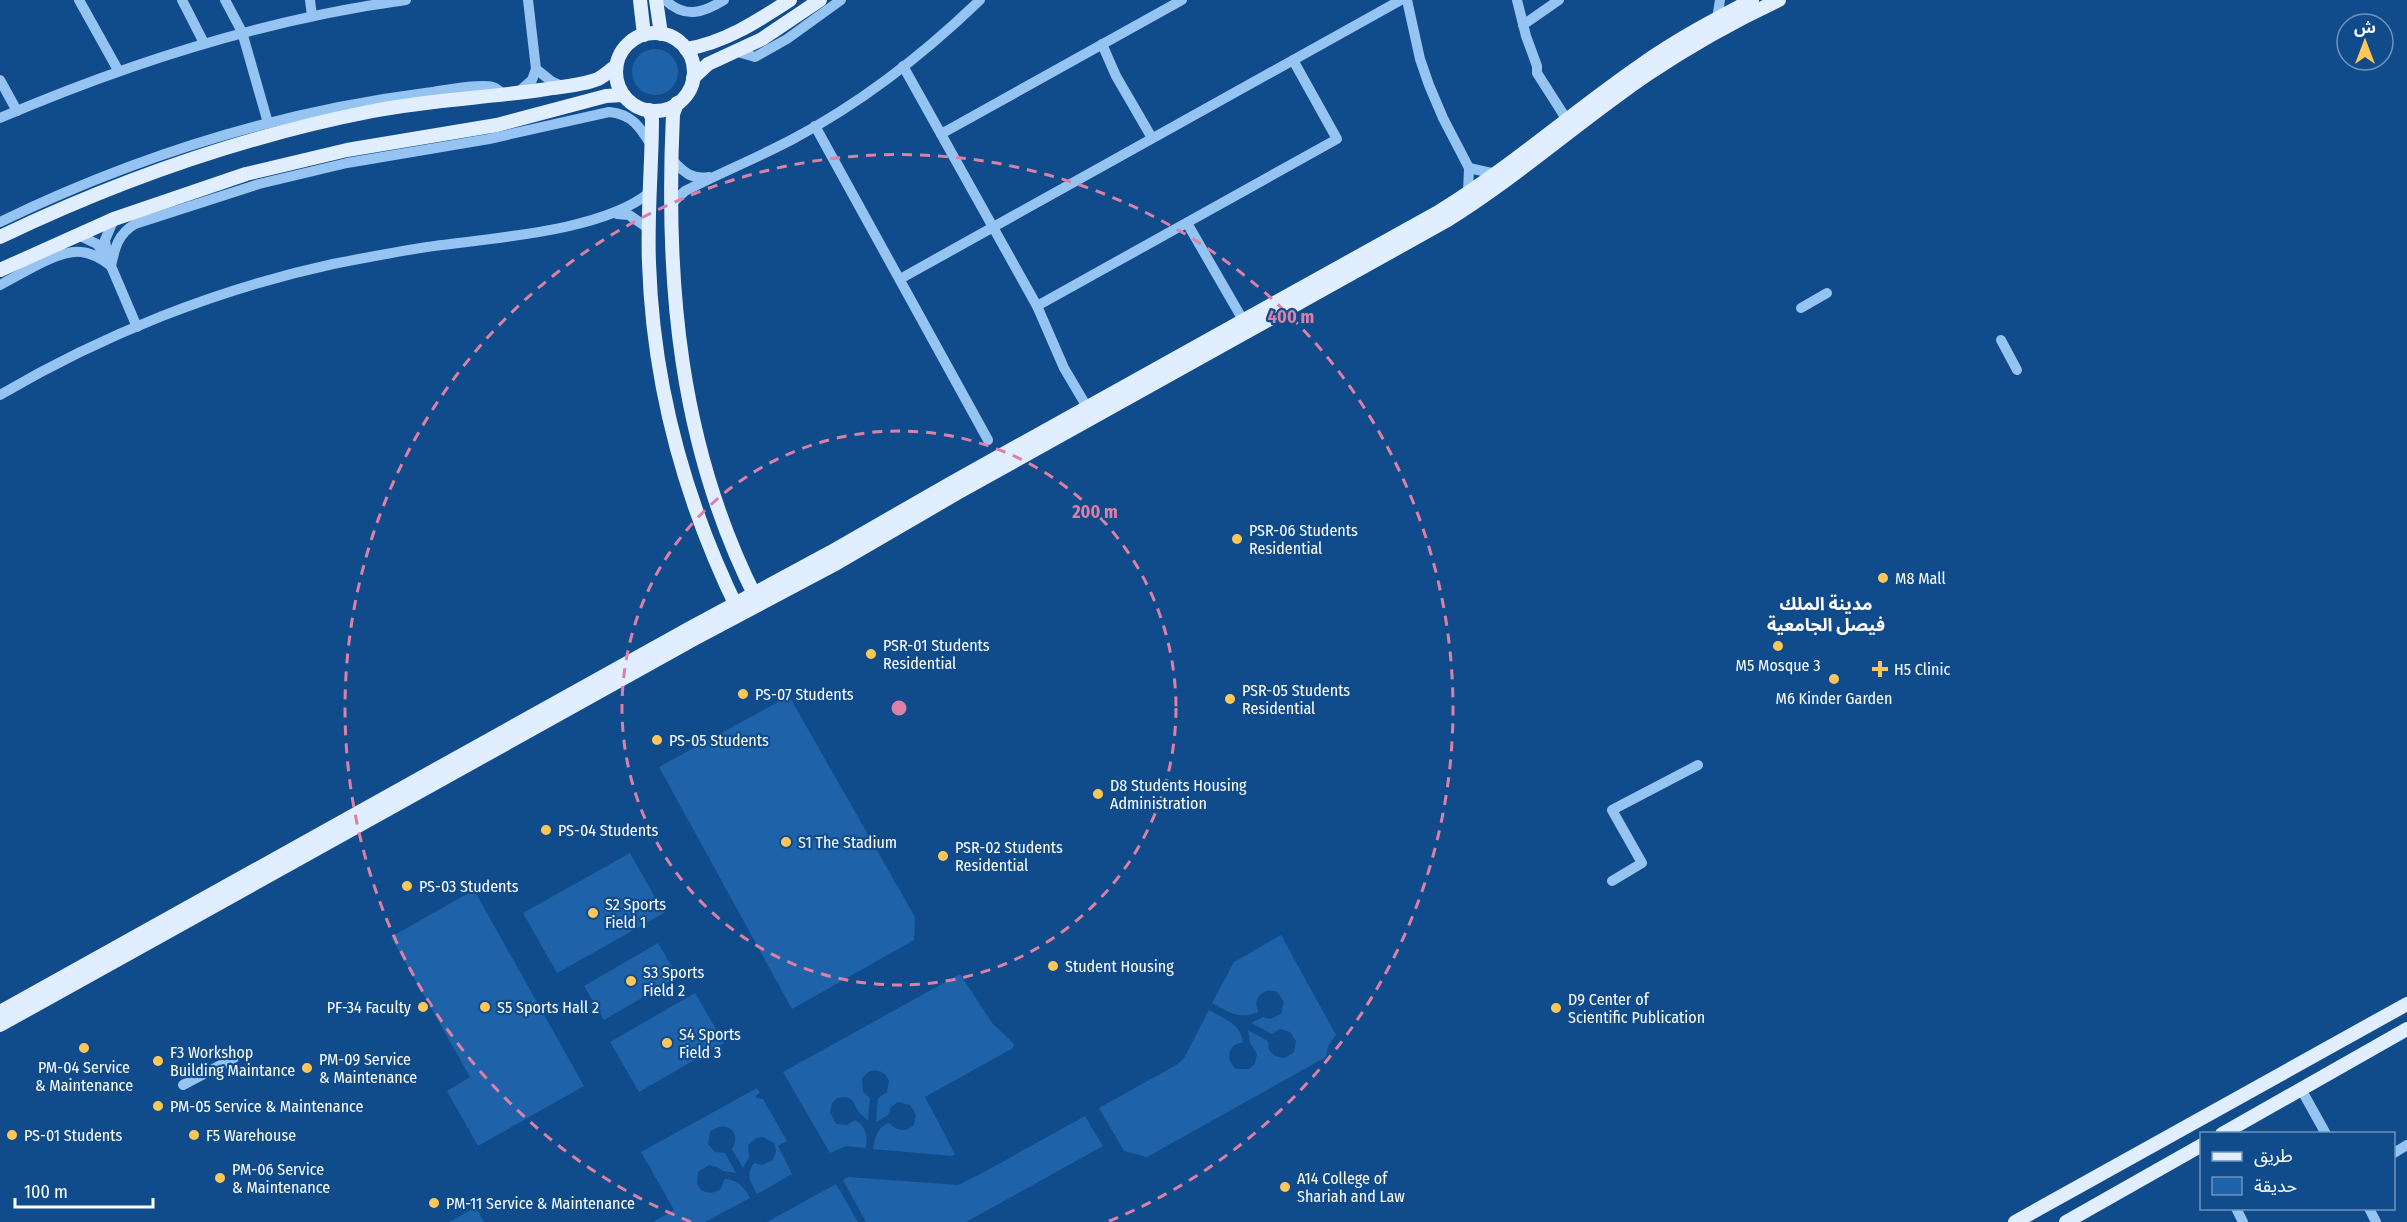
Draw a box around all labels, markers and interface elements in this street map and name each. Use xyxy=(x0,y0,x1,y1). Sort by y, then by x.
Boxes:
north arrow xyxy=(2335,12,2395,72)
text: ش xyxy=(2354,18,2376,37)
text: 400 m xyxy=(1268,306,1314,328)
text: 200 m xyxy=(1071,501,1118,523)
place label: PSR-06 Students Residential xyxy=(1249,521,1358,558)
marker: PSR-06 Students Residential xyxy=(1230,532,1244,546)
place label: M8 Mall xyxy=(1895,569,1946,588)
marker: M8 Mall xyxy=(1876,571,1890,585)
district label: مدينة الملك فيصل الجامعية xyxy=(1767,593,1885,636)
place label: PSR-01 Students Residential xyxy=(883,636,990,673)
marker: M5 Mosque 3 xyxy=(1771,639,1785,653)
marker: PSR-01 Students Residential xyxy=(864,647,878,661)
place label: M5 Mosque 3 xyxy=(1736,656,1820,675)
marker: H5 Clinic xyxy=(1871,660,1889,678)
place label: H5 Clinic xyxy=(1894,660,1950,679)
marker: M6 Kinder Garden xyxy=(1827,672,1841,686)
place label: PSR-05 Students Residential xyxy=(1242,681,1350,718)
place label: PS-07 Students xyxy=(755,685,854,704)
marker: PS-07 Students xyxy=(736,687,750,701)
place label: M6 Kinder Garden xyxy=(1776,689,1892,708)
marker: PSR-05 Students Residential xyxy=(1223,692,1237,706)
centre of rings xyxy=(889,698,909,718)
place label: PS-05 Students xyxy=(669,731,769,750)
marker: PS-05 Students xyxy=(650,733,664,747)
place label: D8 Students Housing Administration xyxy=(1110,776,1247,813)
marker: D8 Students Housing Administration xyxy=(1091,787,1105,801)
place label: PS-04 Students xyxy=(558,821,658,840)
marker: PS-04 Students xyxy=(539,823,553,837)
place label: S1 The Stadium xyxy=(798,833,897,852)
marker: S1 The Stadium xyxy=(779,835,793,849)
place label: PSR-02 Students Residential xyxy=(955,838,1063,875)
marker: PSR-02 Students Residential xyxy=(936,849,950,863)
place label: PS-03 Students xyxy=(419,877,519,896)
marker: PS-03 Students xyxy=(400,879,414,893)
place label: S2 Sports Field 1 xyxy=(605,895,666,932)
marker: S2 Sports Field 1 xyxy=(586,906,600,920)
place label: Student Housing xyxy=(1065,957,1174,976)
marker: Student Housing xyxy=(1046,959,1060,973)
place label: S3 Sports Field 2 xyxy=(643,963,705,1000)
marker: S3 Sports Field 2 xyxy=(624,974,638,988)
place label: D9 Center of Scientific Publication xyxy=(1568,990,1705,1027)
place label: PF-34 Faculty xyxy=(327,998,412,1017)
place label: S5 Sports Hall 2 xyxy=(497,998,599,1017)
marker: PF-34 Faculty xyxy=(416,1000,430,1014)
marker: S5 Sports Hall 2 xyxy=(478,1000,492,1014)
marker: D9 Center of Scientific Publication xyxy=(1549,1001,1563,1015)
place label: S4 Sports Field 3 xyxy=(679,1025,741,1062)
marker: S4 Sports Field 3 xyxy=(660,1036,674,1050)
marker: PM-04 Service & Maintenance xyxy=(77,1041,91,1055)
place label: F3 Workshop Building Maintance xyxy=(170,1043,295,1080)
place label: PM-09 Service & Maintenance xyxy=(319,1050,417,1087)
marker: F3 Workshop Building Maintance xyxy=(151,1054,165,1068)
place label: PM-04 Service & Maintenance xyxy=(35,1058,133,1095)
marker: PM-09 Service & Maintenance xyxy=(300,1061,314,1075)
place label: PM-05 Service & Maintenance xyxy=(170,1097,364,1116)
marker: PM-05 Service & Maintenance xyxy=(151,1099,165,1113)
place label: PS-01 Students xyxy=(24,1126,123,1145)
place label: F5 Warehouse xyxy=(206,1126,296,1145)
marker: PS-01 Students xyxy=(5,1128,19,1142)
marker: F5 Warehouse xyxy=(187,1128,201,1142)
legend xyxy=(2200,1132,2395,1210)
text: طريق xyxy=(2254,1145,2293,1167)
place label: PM-06 Service & Maintenance xyxy=(232,1160,330,1197)
place label: A14 College of Shariah and Law xyxy=(1297,1169,1405,1206)
scale bar xyxy=(15,1171,153,1209)
marker: PM-06 Service & Maintenance xyxy=(213,1171,227,1185)
text: حديقة xyxy=(2254,1175,2297,1197)
marker: A14 College of Shariah and Law xyxy=(1278,1180,1292,1194)
text: 100 m xyxy=(24,1181,68,1203)
place label: PM-11 Service & Maintenance xyxy=(446,1194,635,1213)
marker: PM-11 Service & Maintenance xyxy=(427,1196,441,1210)

